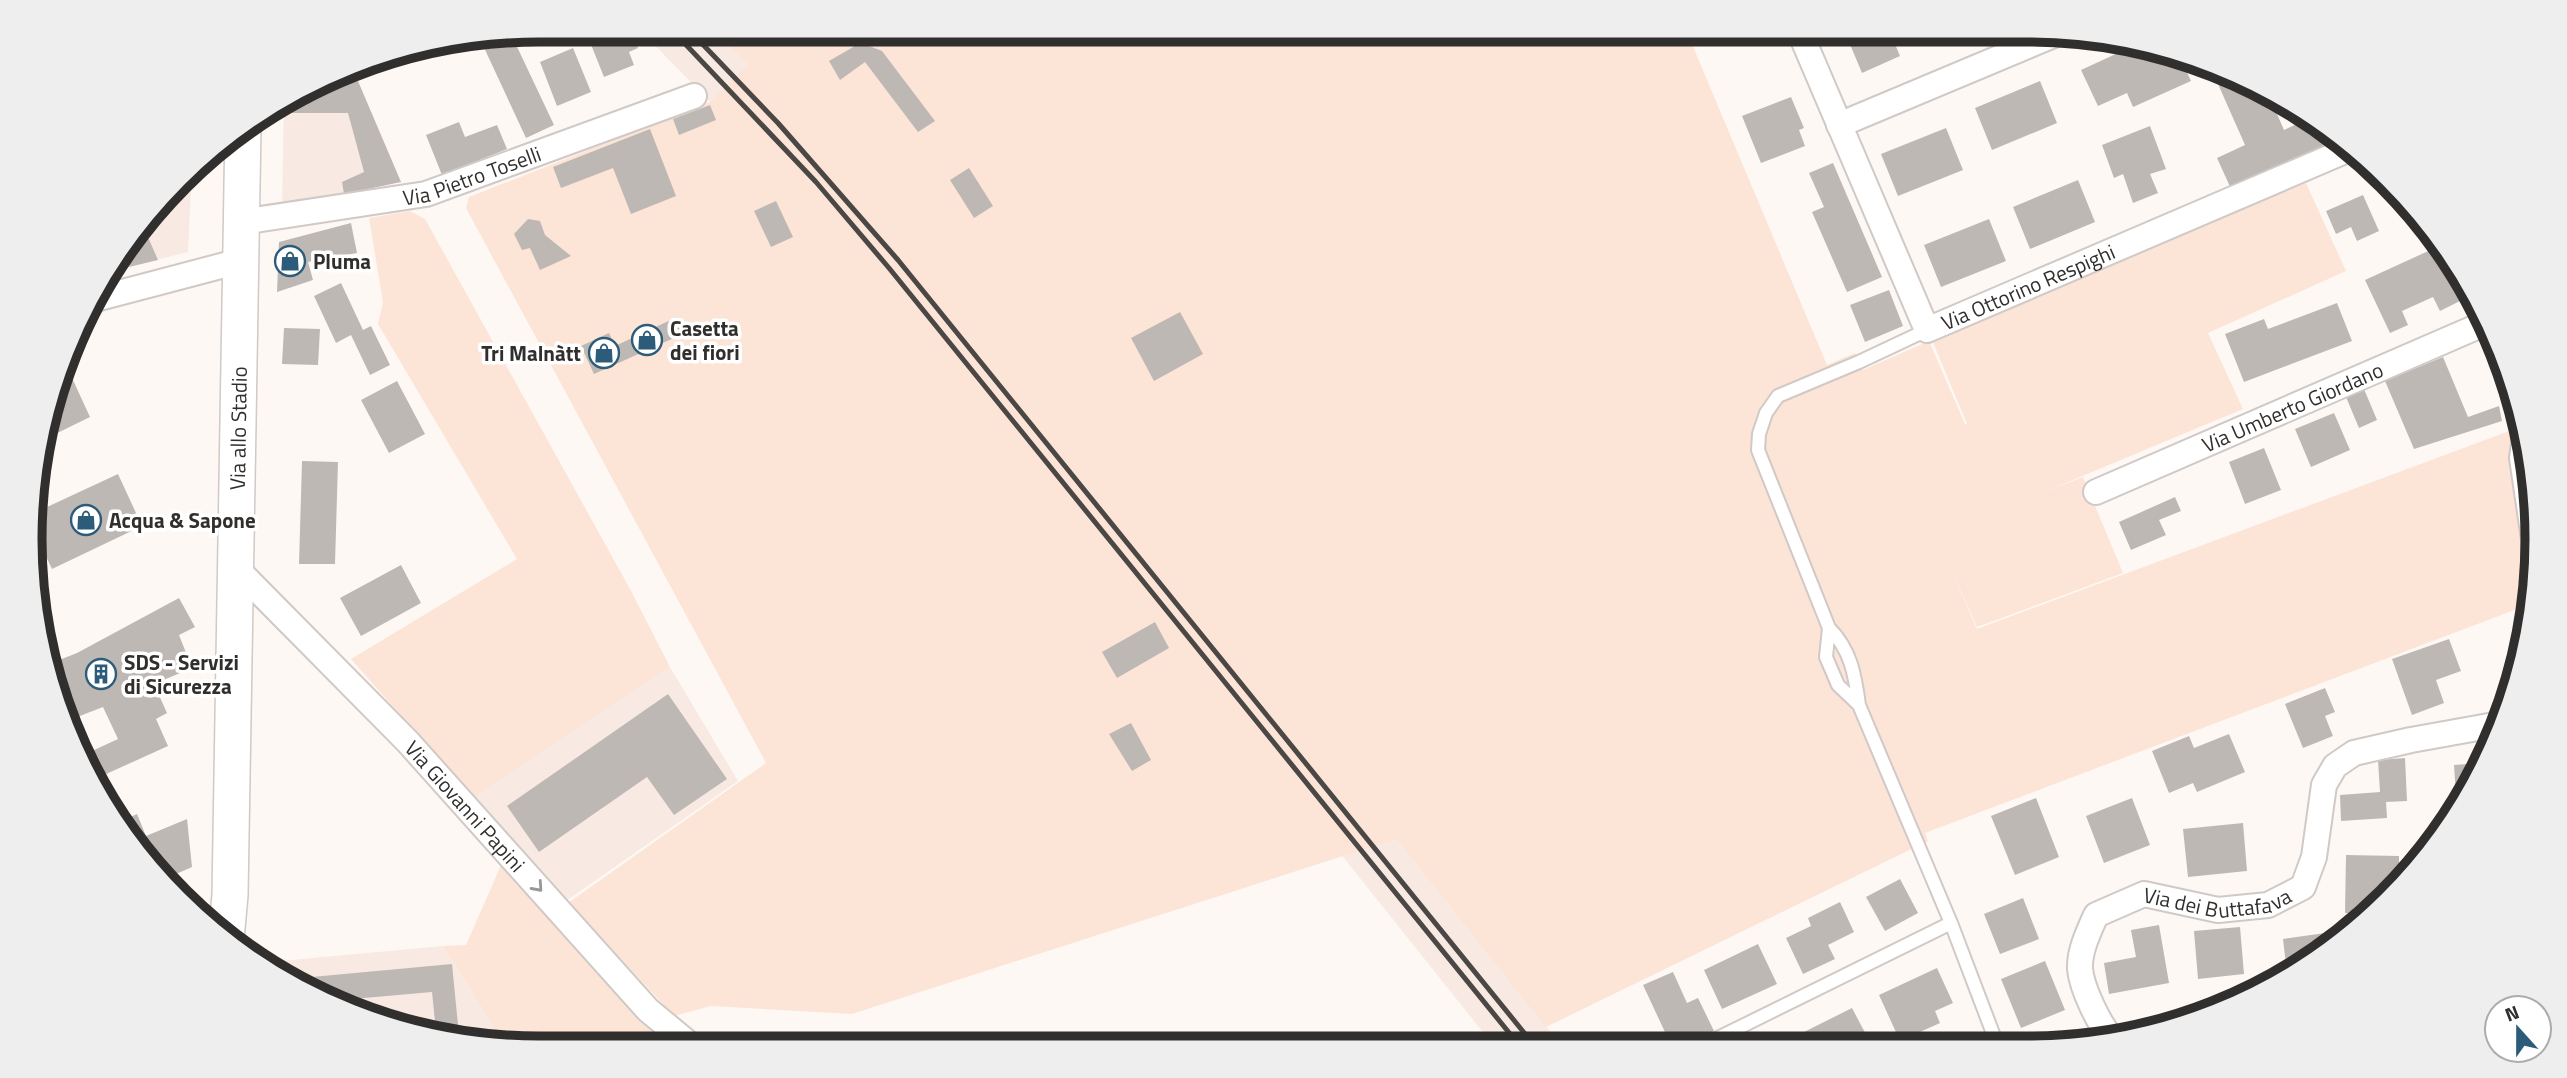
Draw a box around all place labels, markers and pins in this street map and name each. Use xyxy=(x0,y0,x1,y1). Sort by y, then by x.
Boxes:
shop icon: Pluma xyxy=(273,244,307,278)
place label: Pluma xyxy=(313,245,371,277)
place label: Casetta dei fiori xyxy=(670,312,740,368)
shop icon: Casetta dei fiori xyxy=(630,323,664,357)
shop icon: Tri Malnàtt xyxy=(587,336,621,370)
place label: Tri Malnàtt xyxy=(481,337,581,369)
shop icon: Acqua & Sapone xyxy=(69,503,103,537)
place label: Acqua & Sapone xyxy=(109,504,256,536)
place label: SDS - Servizi di Sicurezza xyxy=(124,646,239,702)
building icon: SDS - Servizi di Sicurezza xyxy=(84,657,118,691)

